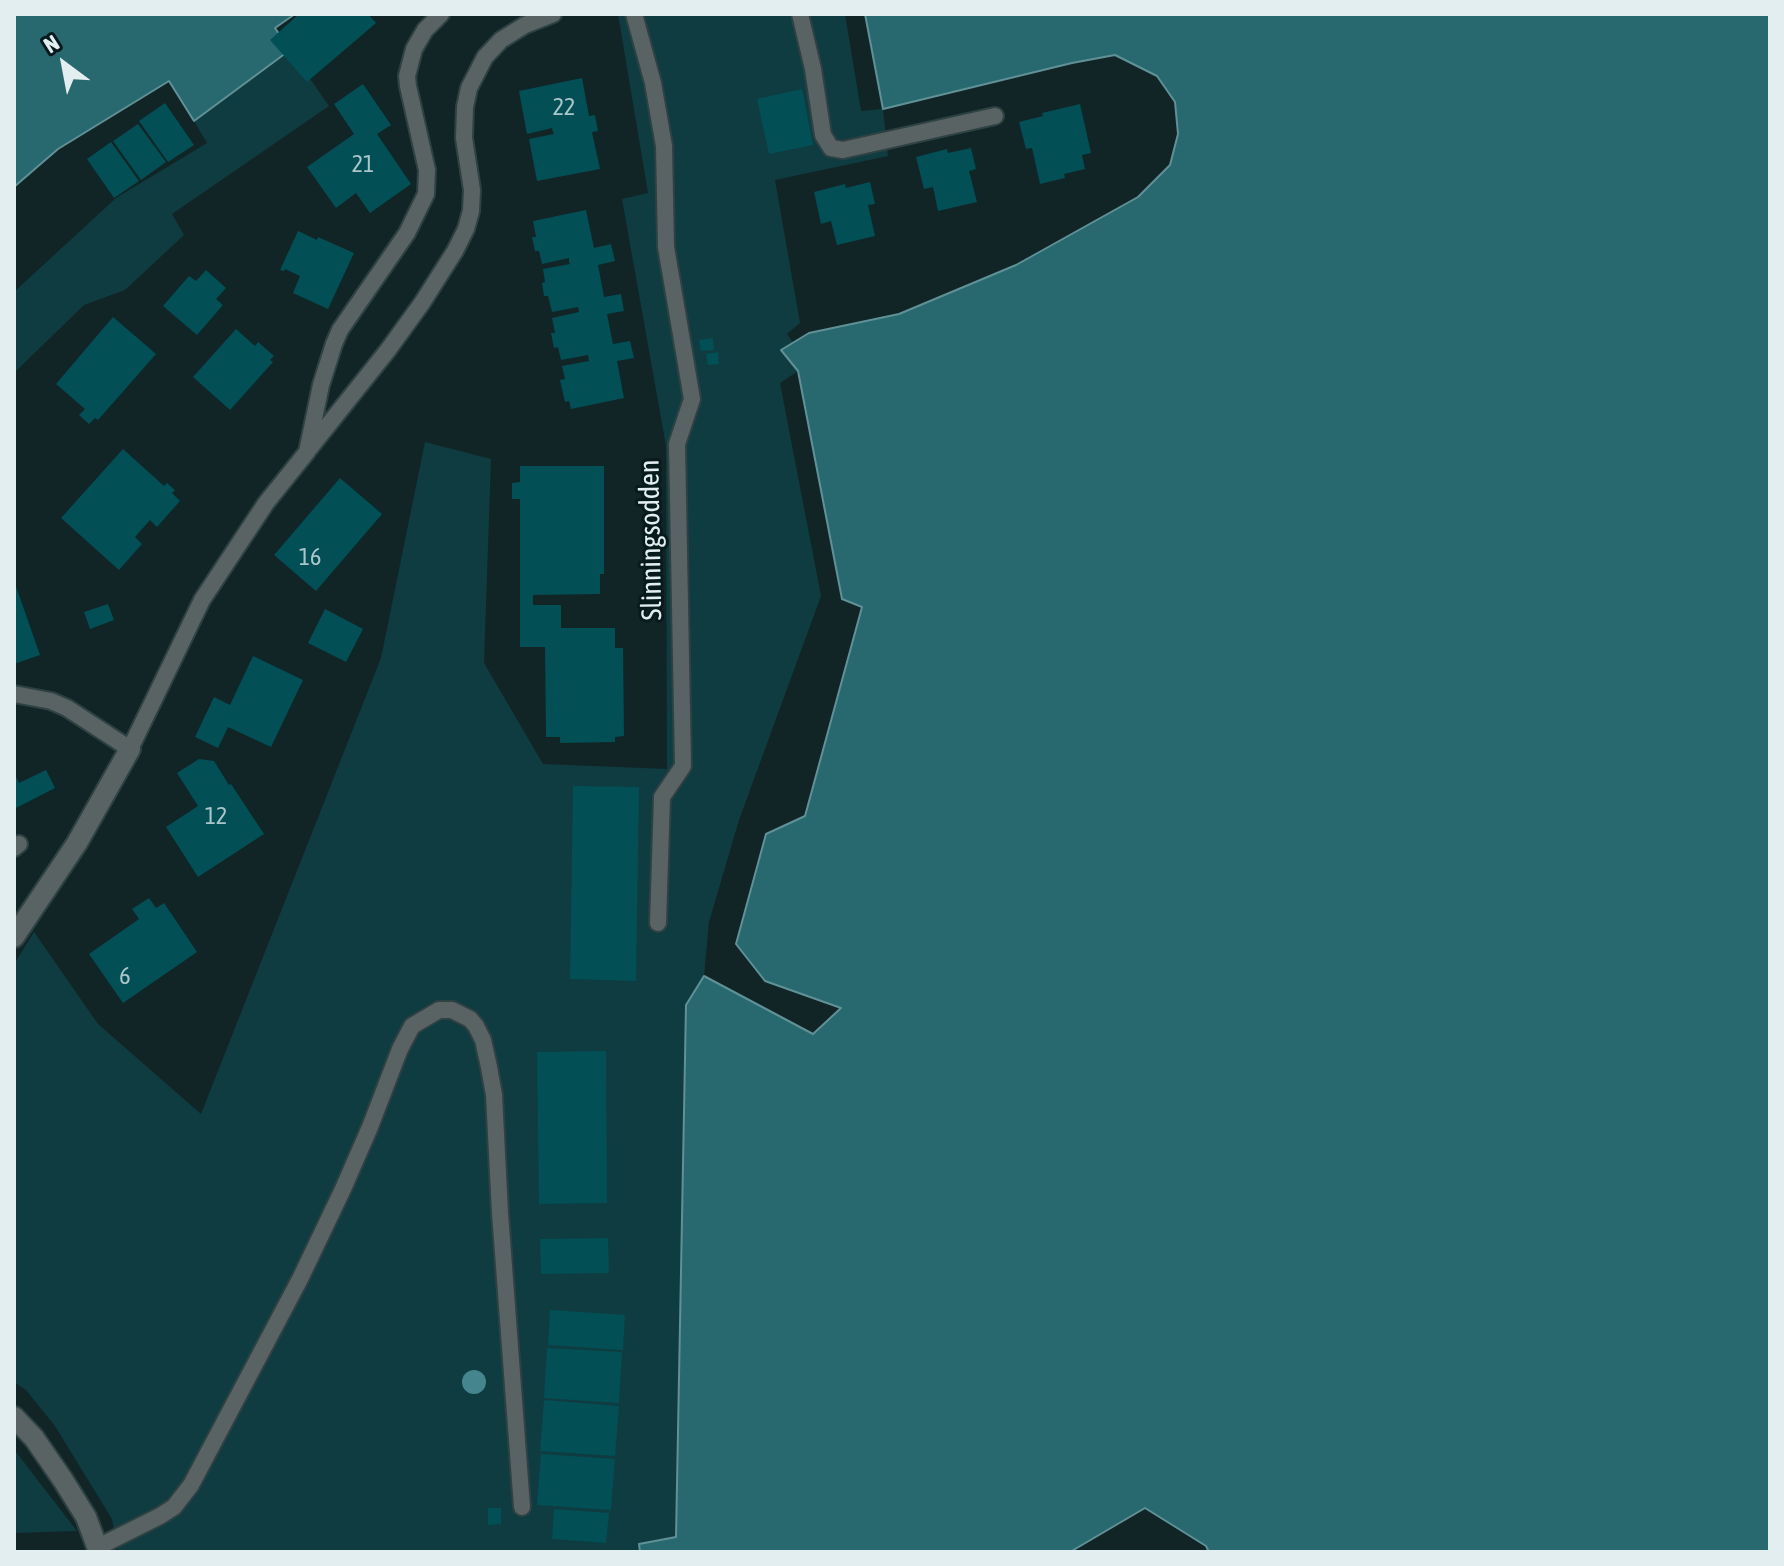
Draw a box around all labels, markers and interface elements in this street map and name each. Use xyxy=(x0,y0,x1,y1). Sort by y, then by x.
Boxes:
north arrow xyxy=(24,24,104,104)
text: N xyxy=(39,29,64,58)
house number: 22 xyxy=(553,93,575,121)
house number: 21 xyxy=(352,150,374,178)
street label: Slinningsodden xyxy=(633,459,669,621)
house number: 16 xyxy=(299,543,321,571)
house number: 12 xyxy=(205,802,227,830)
house number: 6 xyxy=(119,962,131,990)

